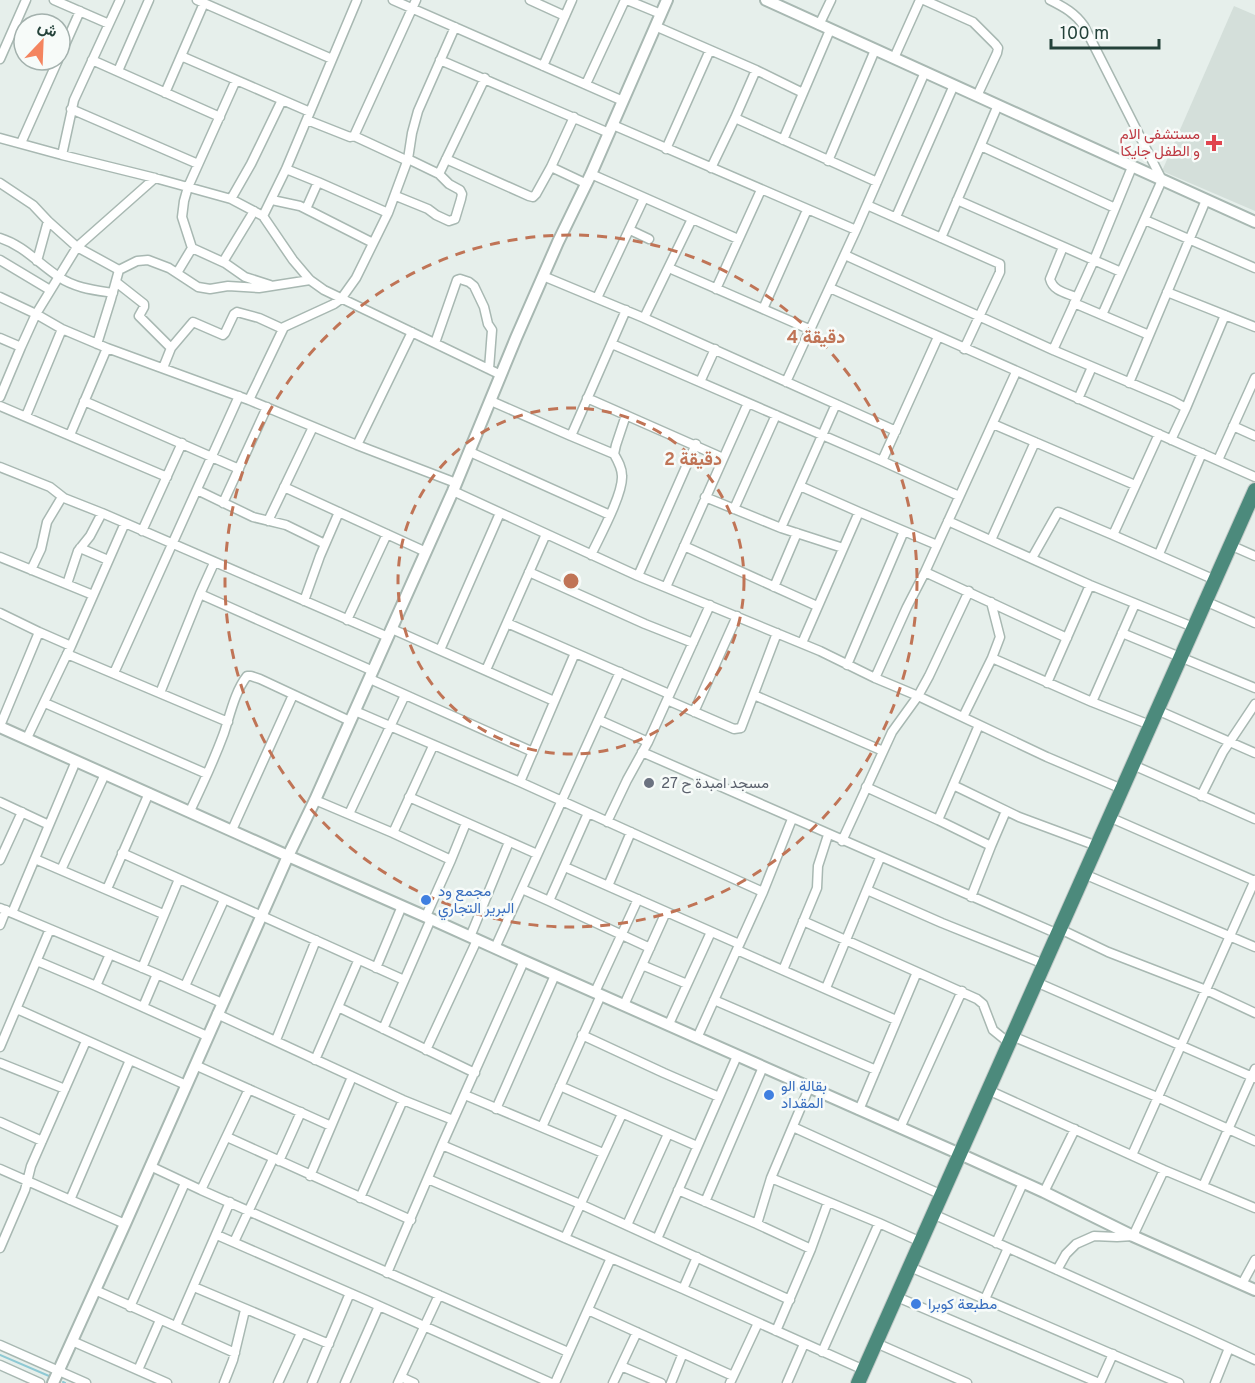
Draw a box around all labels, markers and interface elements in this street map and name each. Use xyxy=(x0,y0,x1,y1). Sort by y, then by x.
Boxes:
north arrow xyxy=(12,12,72,72)
scale bar xyxy=(1051,12,1159,50)
text: ش xyxy=(34,17,60,43)
text: 100 m xyxy=(1060,23,1109,46)
place label: مستشفى الام و الطفل جايكا xyxy=(1120,126,1200,162)
marker: مستشفى الام و الطفل جايكا xyxy=(1205,134,1223,152)
text: 4 دقيقة xyxy=(787,327,845,350)
text: 2 دقيقة xyxy=(664,449,722,472)
centre of rings xyxy=(561,571,581,591)
place label: مسجد امبدة ح 27 xyxy=(661,775,769,794)
marker: مسجد امبدة ح 27 xyxy=(642,776,656,790)
place label: مجمع ود البرير التجاري xyxy=(438,883,514,921)
marker: مجمع ود البرير التجاري xyxy=(419,893,433,907)
place label: بقالة الو المقداد xyxy=(781,1078,827,1114)
marker: بقالة الو المقداد xyxy=(762,1088,776,1102)
place label: مطبعة كوبرا xyxy=(928,1296,997,1315)
marker: مطبعة كوبرا xyxy=(909,1297,923,1311)

